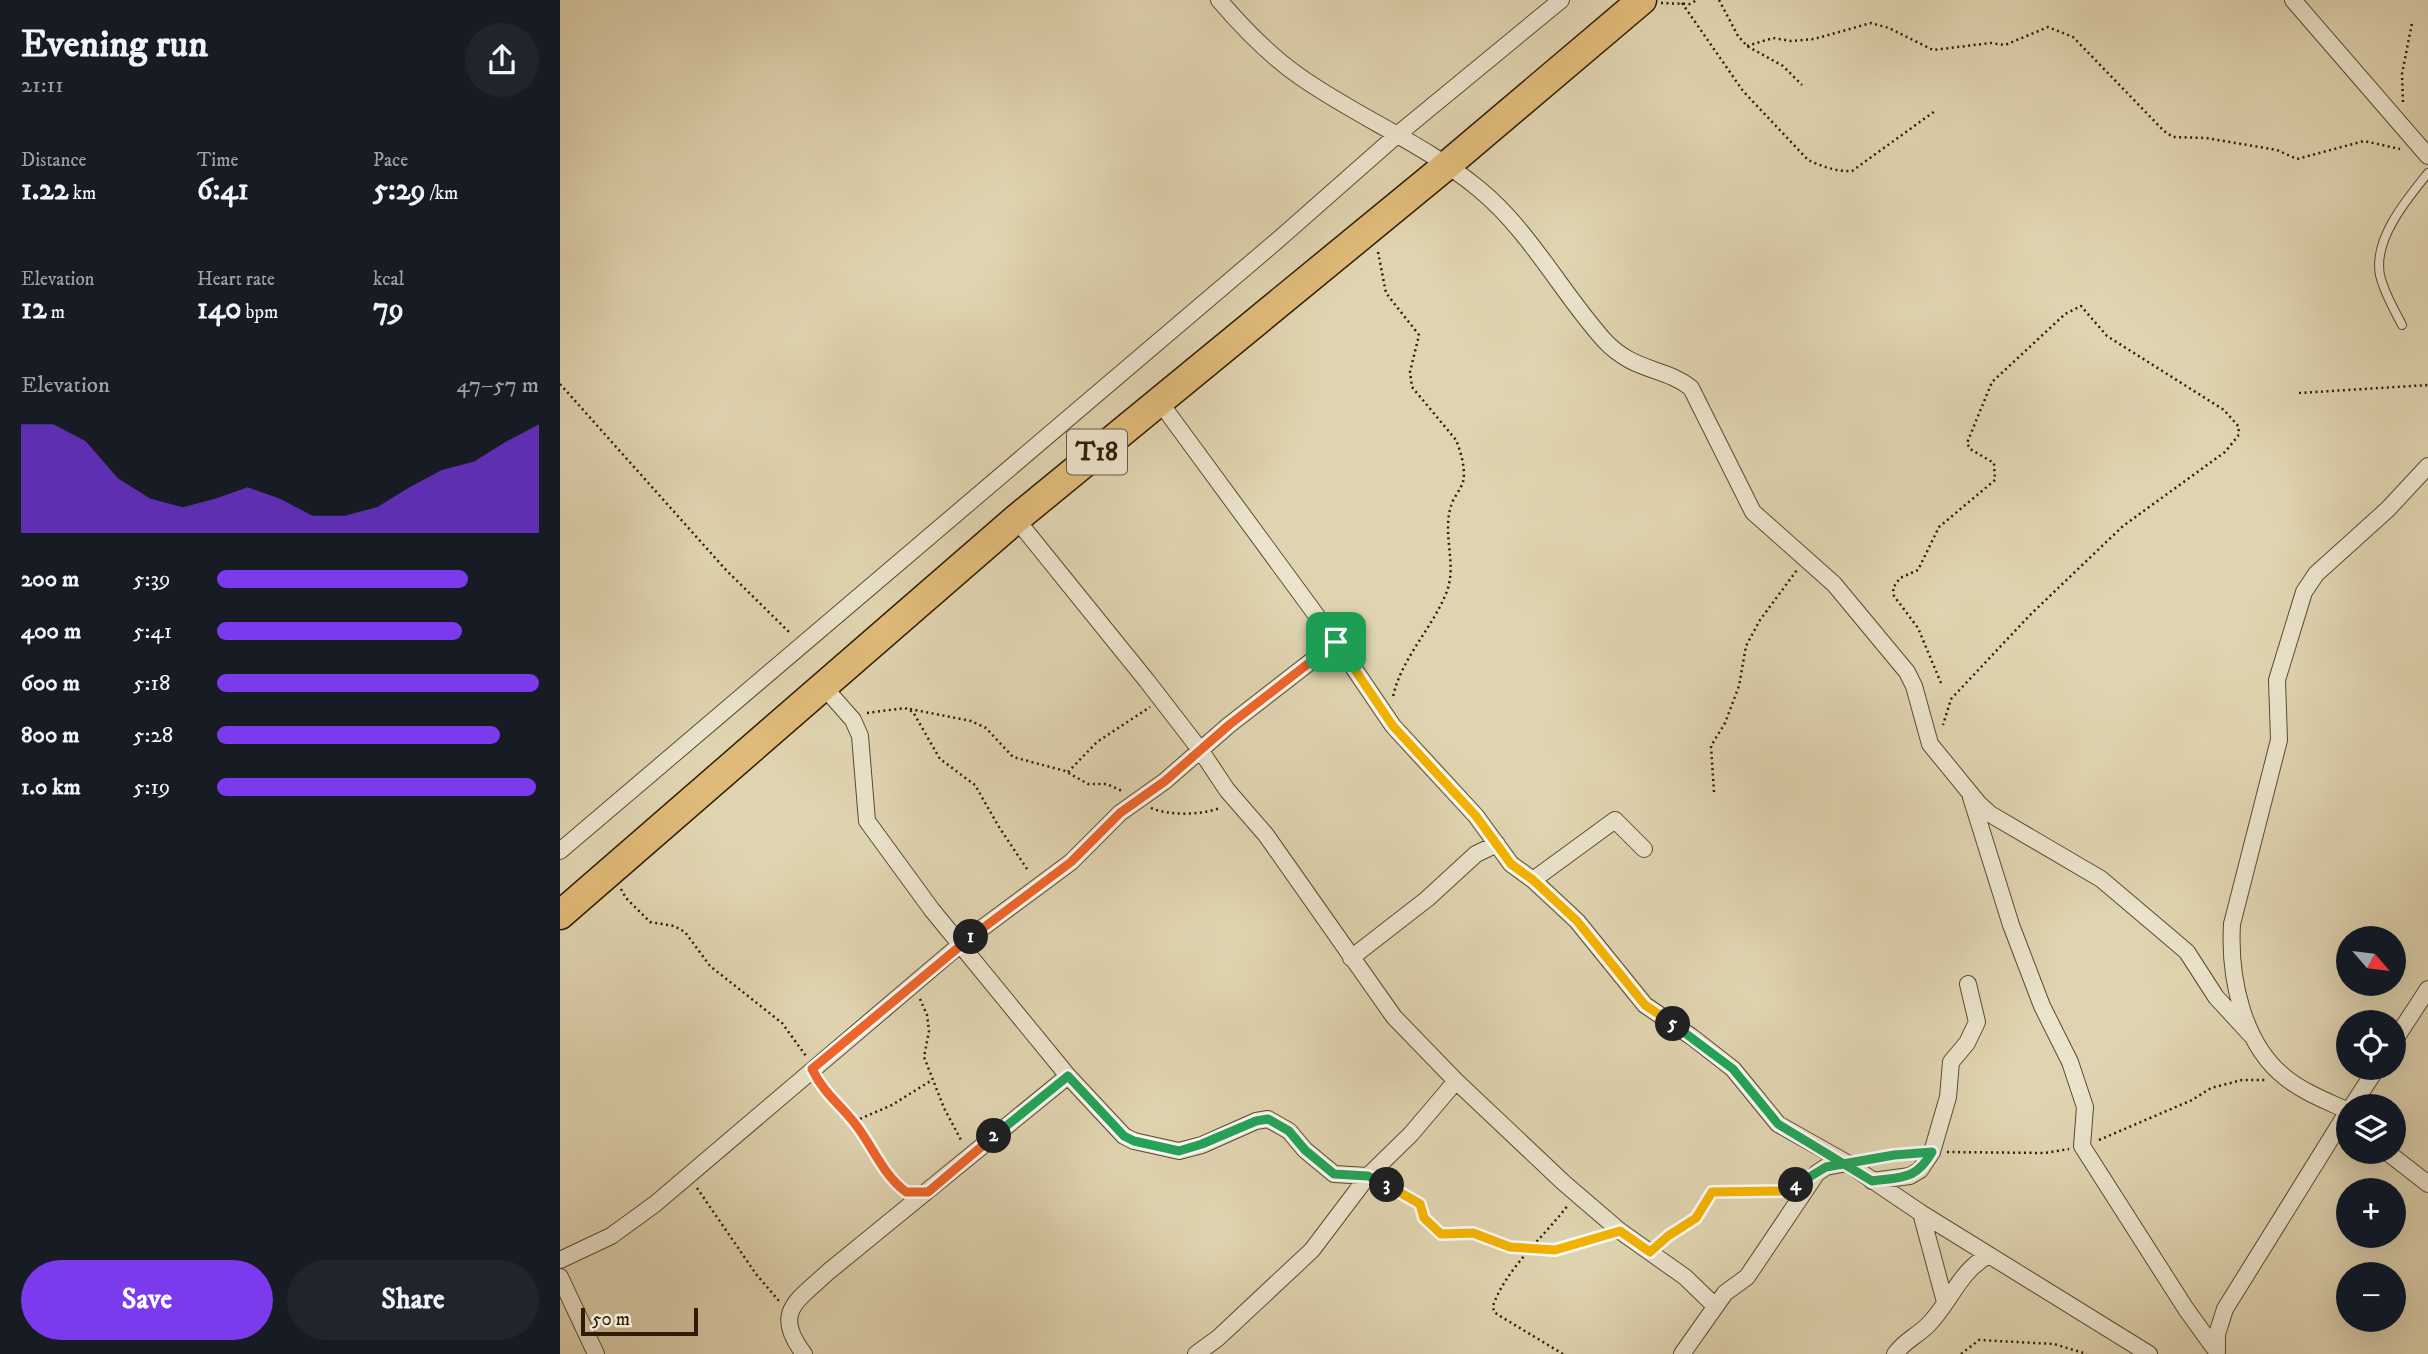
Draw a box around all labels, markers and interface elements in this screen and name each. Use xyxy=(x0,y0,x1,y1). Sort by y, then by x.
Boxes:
text: Evening run xyxy=(21,21,208,69)
button: share xyxy=(465,23,539,97)
text: 21:11 xyxy=(21,71,64,100)
text: Distance xyxy=(21,149,86,172)
text: Time xyxy=(197,149,238,172)
text: Pace xyxy=(373,149,408,172)
text: 1.22 xyxy=(21,172,69,209)
text: 6:41 xyxy=(197,172,249,209)
text: 5:29 xyxy=(373,172,425,209)
text: km xyxy=(69,182,96,205)
text: /km xyxy=(425,182,458,205)
text: Elevation xyxy=(21,268,95,291)
text: Heart rate xyxy=(197,268,275,291)
text: kcal xyxy=(373,268,404,291)
text: 12 xyxy=(21,291,47,328)
text: 140 xyxy=(197,291,241,328)
text: 79 xyxy=(373,291,404,328)
text: m xyxy=(47,301,65,324)
text: bpm xyxy=(241,301,278,324)
text: Elevation xyxy=(21,371,110,400)
text: 47–57 m xyxy=(457,371,539,400)
road number: T18 xyxy=(1067,430,1127,474)
text: 200 m xyxy=(21,565,79,594)
text: 5:39 xyxy=(133,565,171,594)
pin xyxy=(1306,612,1366,672)
text: 400 m xyxy=(21,617,81,646)
text: 5:41 xyxy=(133,617,172,646)
icon: arrive xyxy=(1317,623,1355,661)
text: 600 m xyxy=(21,669,80,698)
text: 5:18 xyxy=(133,669,170,698)
text: 800 m xyxy=(21,721,79,750)
text: 5:28 xyxy=(133,721,173,750)
text: 1.0 km xyxy=(21,773,81,802)
text: 5:19 xyxy=(133,773,170,802)
pin: 1 xyxy=(954,920,988,954)
text: 1 xyxy=(967,925,974,948)
north arrow xyxy=(2336,926,2406,996)
map controls xyxy=(2336,926,2406,1332)
pin: 5 xyxy=(1656,1006,1690,1042)
button: locate xyxy=(2336,1010,2406,1080)
text: 5 xyxy=(1668,1012,1677,1035)
button: layers xyxy=(2336,1094,2406,1164)
pin: 2 xyxy=(976,1118,1012,1154)
text: 2 xyxy=(989,1124,998,1147)
pin: 3 xyxy=(1370,1168,1404,1202)
pin: 4 xyxy=(1778,1168,1814,1202)
text: 3 xyxy=(1383,1173,1390,1196)
text: 4 xyxy=(1790,1173,1801,1196)
button: + xyxy=(2336,1178,2406,1248)
button: Save xyxy=(21,1260,273,1340)
button: Share xyxy=(287,1260,539,1340)
button: − xyxy=(2336,1262,2406,1332)
scale bar xyxy=(581,1305,698,1337)
text: 50 m xyxy=(592,1308,630,1331)

